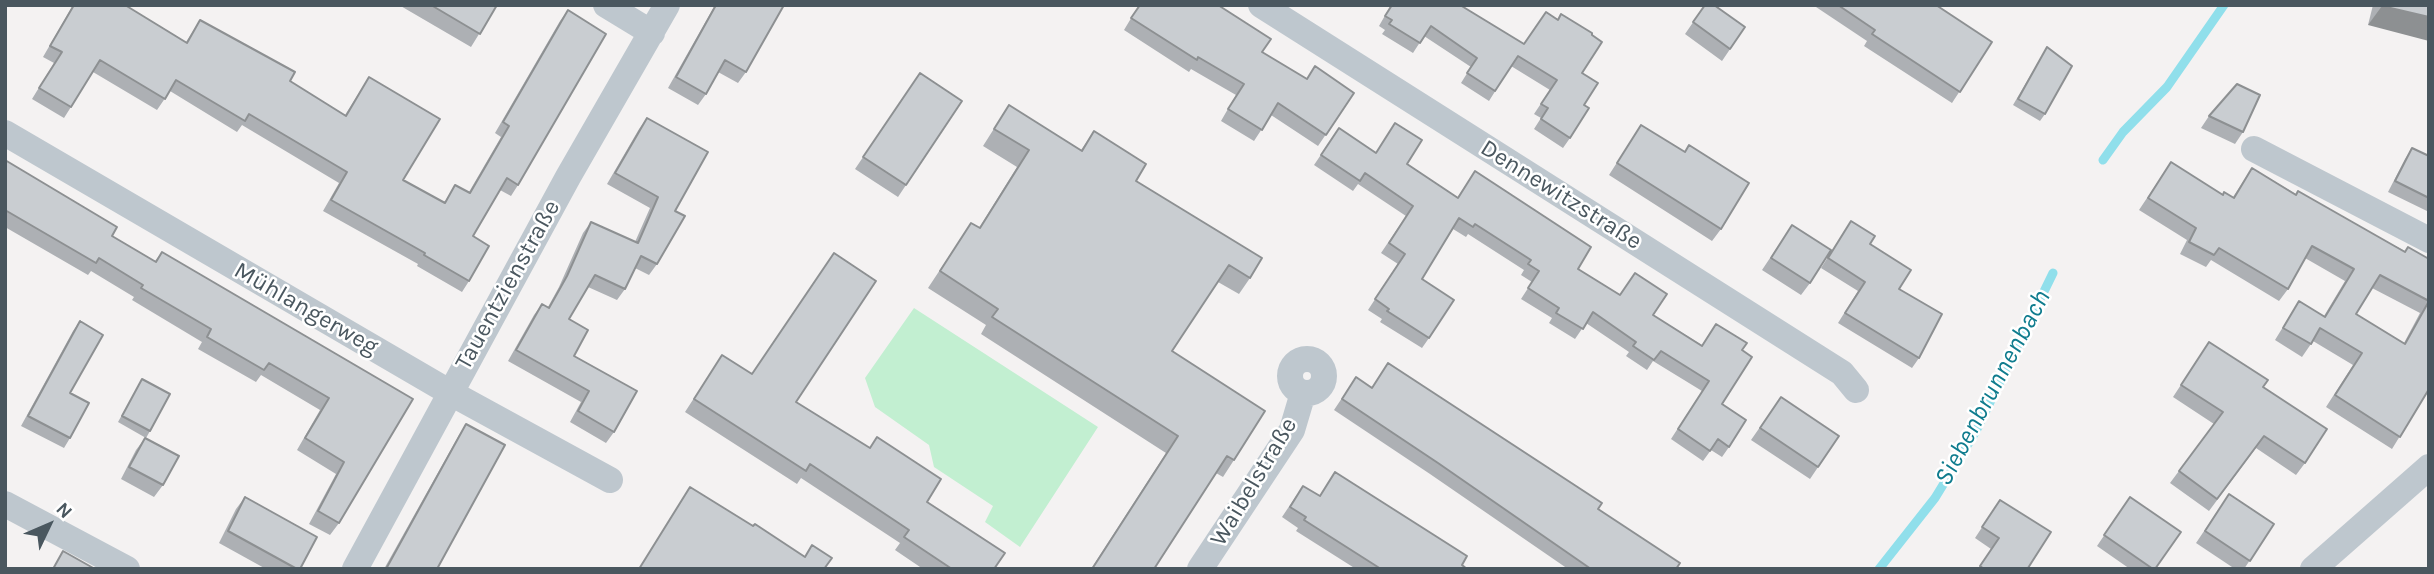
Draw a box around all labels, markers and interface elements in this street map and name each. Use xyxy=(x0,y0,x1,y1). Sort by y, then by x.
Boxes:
street label: Dennewitzstraße xyxy=(1475,134,1647,256)
street label: Tauentzienstraße xyxy=(449,195,567,375)
street label: Mühlangerweg xyxy=(229,256,383,362)
water label: Siebenbrunnenbach xyxy=(1928,285,2058,491)
street label: Waibelstraße xyxy=(1204,412,1304,552)
north arrow xyxy=(14,490,84,560)
text: N xyxy=(51,498,77,523)

